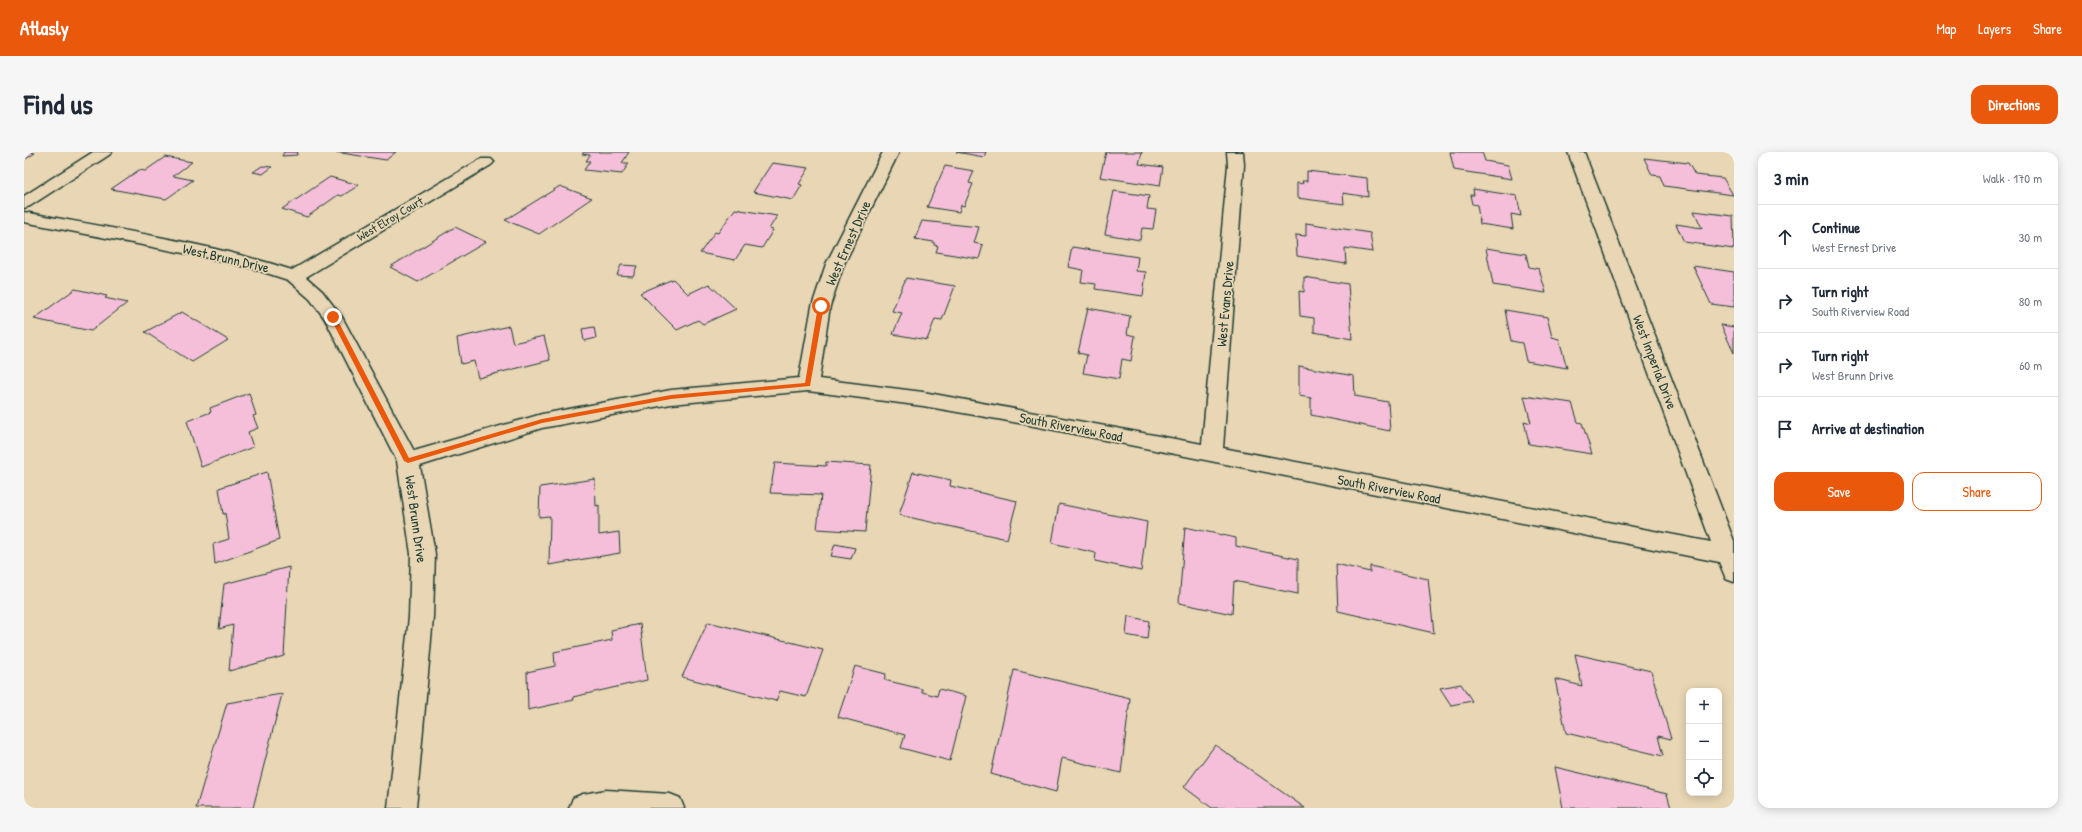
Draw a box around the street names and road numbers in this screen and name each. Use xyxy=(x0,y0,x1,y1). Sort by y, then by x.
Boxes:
street label: West Elroy Court xyxy=(353,192,427,245)
street label: West Ernest Drive xyxy=(820,197,875,288)
street label: West Brunn Drive xyxy=(181,238,272,277)
street label: West Evans Drive xyxy=(1211,260,1238,348)
street label: West Imperial Drive xyxy=(1628,312,1682,412)
street label: South Riverview Road xyxy=(1018,407,1125,446)
street label: South Riverview Road xyxy=(1336,469,1443,508)
street label: West Brunn Drive xyxy=(401,474,432,564)

